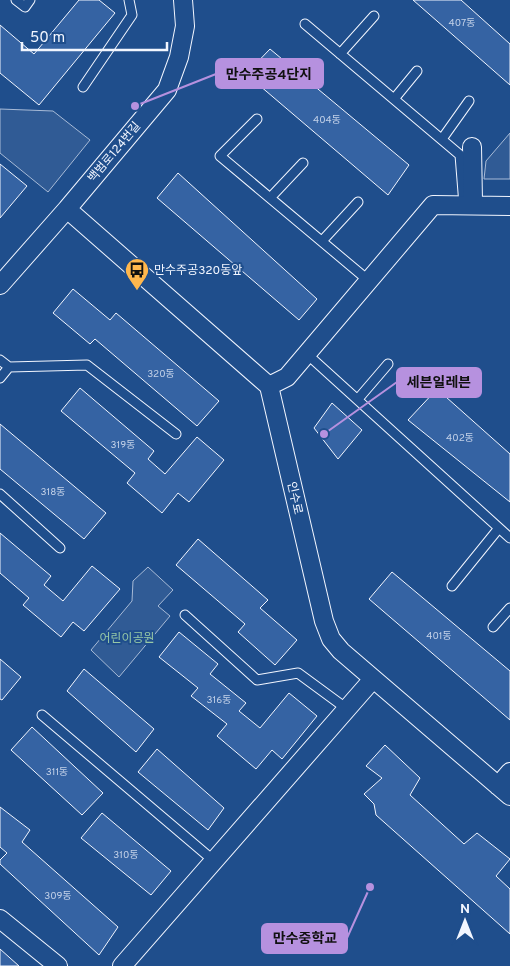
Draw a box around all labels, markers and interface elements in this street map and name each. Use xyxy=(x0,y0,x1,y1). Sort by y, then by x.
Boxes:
house number: 407동 xyxy=(449,17,475,30)
scale bar xyxy=(22,20,168,52)
text: 50 m xyxy=(30,29,65,48)
callout: 만수주공4단지 xyxy=(216,59,323,88)
text: 만수주공4단지 xyxy=(226,67,312,84)
house number: 404동 xyxy=(313,114,341,127)
street label: 백범로124번길 xyxy=(85,119,145,186)
bus stop icon: 만수주공320동앞 xyxy=(124,257,150,291)
place label: 만수주공320동앞 xyxy=(154,263,242,279)
house number: 320동 xyxy=(147,368,175,381)
callout: 세븐일레븐 xyxy=(397,368,481,397)
text: 세븐일레븐 xyxy=(407,375,471,392)
house number: 402동 xyxy=(446,432,474,445)
house number: 319동 xyxy=(111,439,135,452)
street label: 인수로 xyxy=(283,480,306,516)
house number: 318동 xyxy=(40,486,66,499)
house number: 401동 xyxy=(426,630,452,643)
park label: 어린이공원 xyxy=(99,631,155,647)
house number: 316동 xyxy=(207,694,231,707)
house number: 311동 xyxy=(46,766,68,779)
house number: 310동 xyxy=(113,849,139,862)
house number: 309동 xyxy=(44,890,72,903)
north arrow xyxy=(440,896,490,946)
text: N xyxy=(460,901,470,918)
callout: 만수중학교 xyxy=(262,924,347,953)
text: 만수중학교 xyxy=(273,930,337,948)

